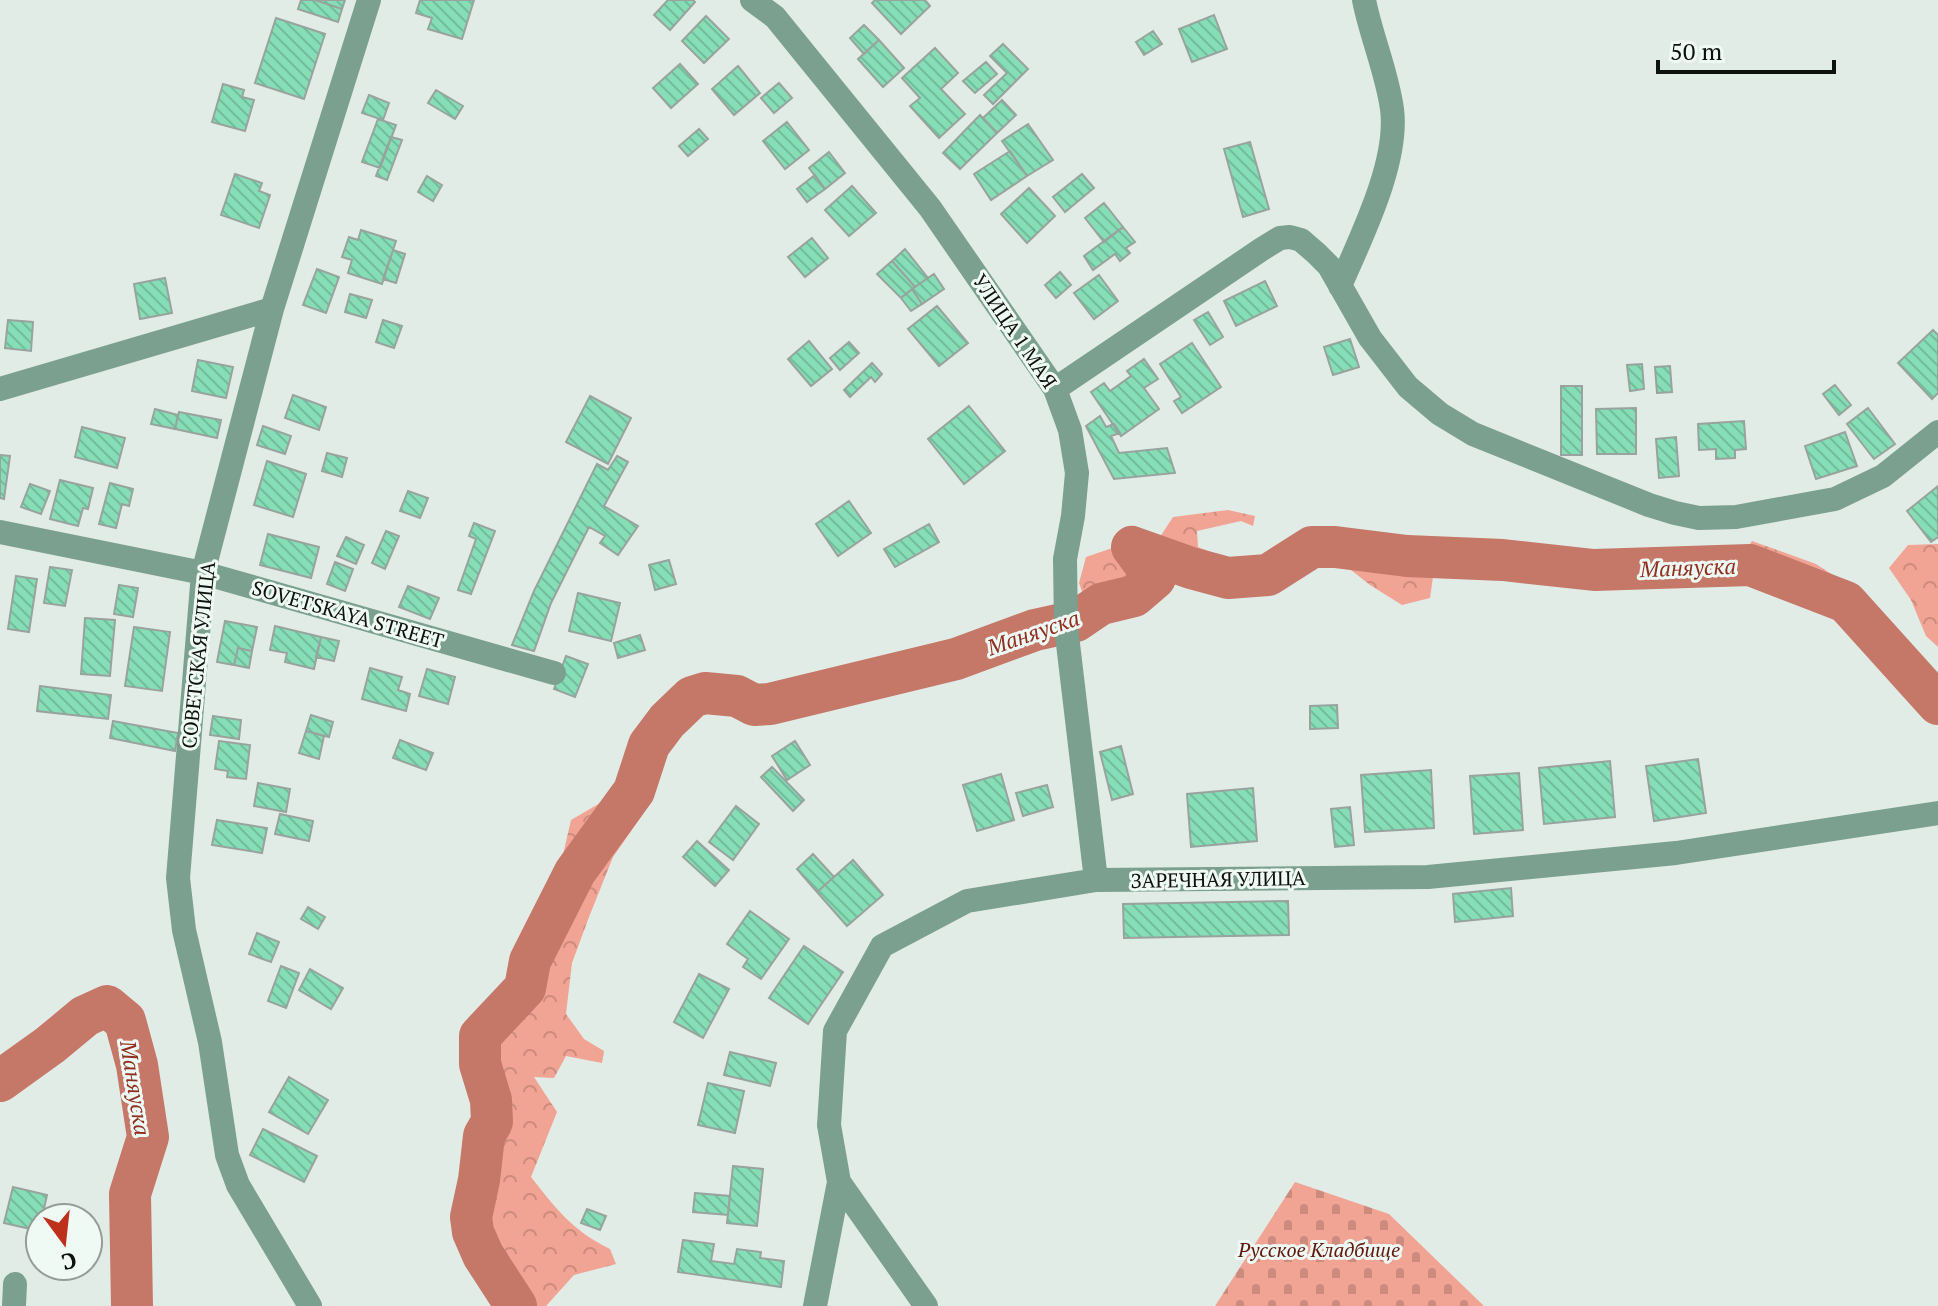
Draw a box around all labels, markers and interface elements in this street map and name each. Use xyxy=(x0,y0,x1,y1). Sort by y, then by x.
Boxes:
scale bar xyxy=(1658,24,1834,74)
text: 50 m xyxy=(1670,35,1722,67)
street label: УЛИЦА 1 МАЯ xyxy=(967,269,1063,394)
water label: Маняуска xyxy=(1639,551,1736,583)
street label: СОВЕТСКАЯ УЛИЦА xyxy=(175,560,221,750)
street label: SOVETSKAYA STREET xyxy=(249,574,447,654)
water label: Маняуска xyxy=(982,603,1083,662)
street label: ЗАРЕЧНАЯ УЛИЦА xyxy=(1130,864,1306,894)
water label: Маняуска xyxy=(114,1037,158,1138)
north arrow xyxy=(24,1202,104,1282)
park label: Русское Кладбище xyxy=(1237,1236,1400,1263)
text: С xyxy=(59,1246,80,1278)

